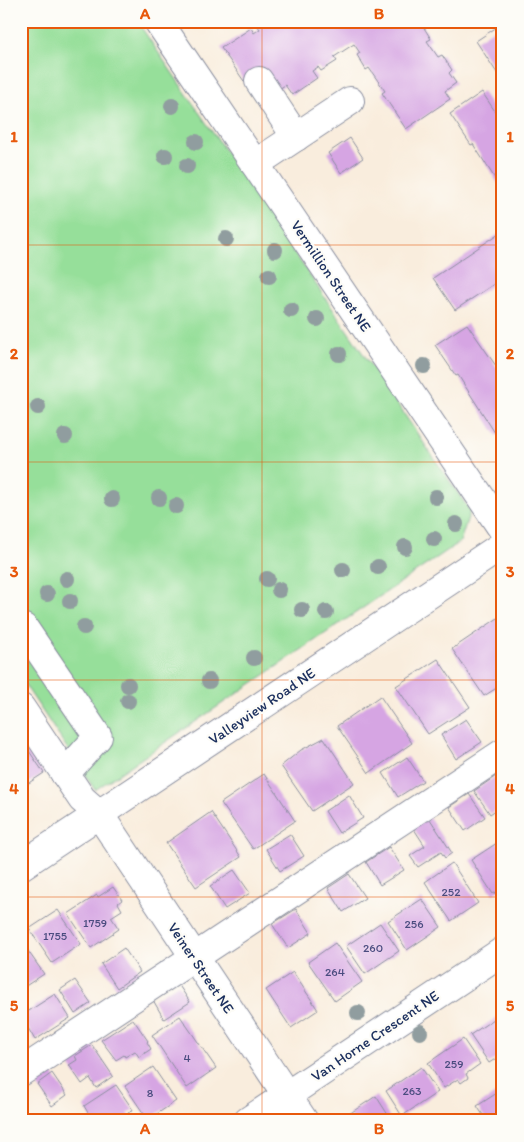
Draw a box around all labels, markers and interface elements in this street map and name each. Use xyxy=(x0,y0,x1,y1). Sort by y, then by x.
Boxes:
text: A xyxy=(139,4,151,23)
text: B xyxy=(374,4,385,23)
text: 1 xyxy=(10,127,18,146)
text: 1 xyxy=(506,127,514,146)
street label: Vermillion Street NE xyxy=(287,217,375,335)
text: 2 xyxy=(10,344,19,363)
text: 2 xyxy=(506,344,515,363)
text: 3 xyxy=(10,562,19,581)
text: 3 xyxy=(506,562,515,581)
street label: Valleyview Road NE xyxy=(205,664,319,748)
text: 4 xyxy=(9,779,19,798)
text: 4 xyxy=(505,779,515,798)
house number: 252 xyxy=(442,885,461,899)
house number: 1759 xyxy=(83,916,107,930)
house number: 256 xyxy=(405,917,423,931)
street label: Veiner Street NE xyxy=(164,919,238,1017)
house number: 1755 xyxy=(43,929,67,943)
house number: 260 xyxy=(363,941,383,955)
house number: 264 xyxy=(325,965,345,979)
street label: Van Horne Crescent NE xyxy=(308,987,442,1085)
text: 5 xyxy=(10,996,19,1015)
text: 5 xyxy=(506,996,515,1015)
house number: 4 xyxy=(183,1051,191,1065)
house number: 259 xyxy=(445,1057,463,1071)
house number: 263 xyxy=(402,1084,422,1098)
house number: 8 xyxy=(147,1086,154,1100)
text: A xyxy=(139,1119,151,1138)
text: B xyxy=(374,1119,385,1138)

